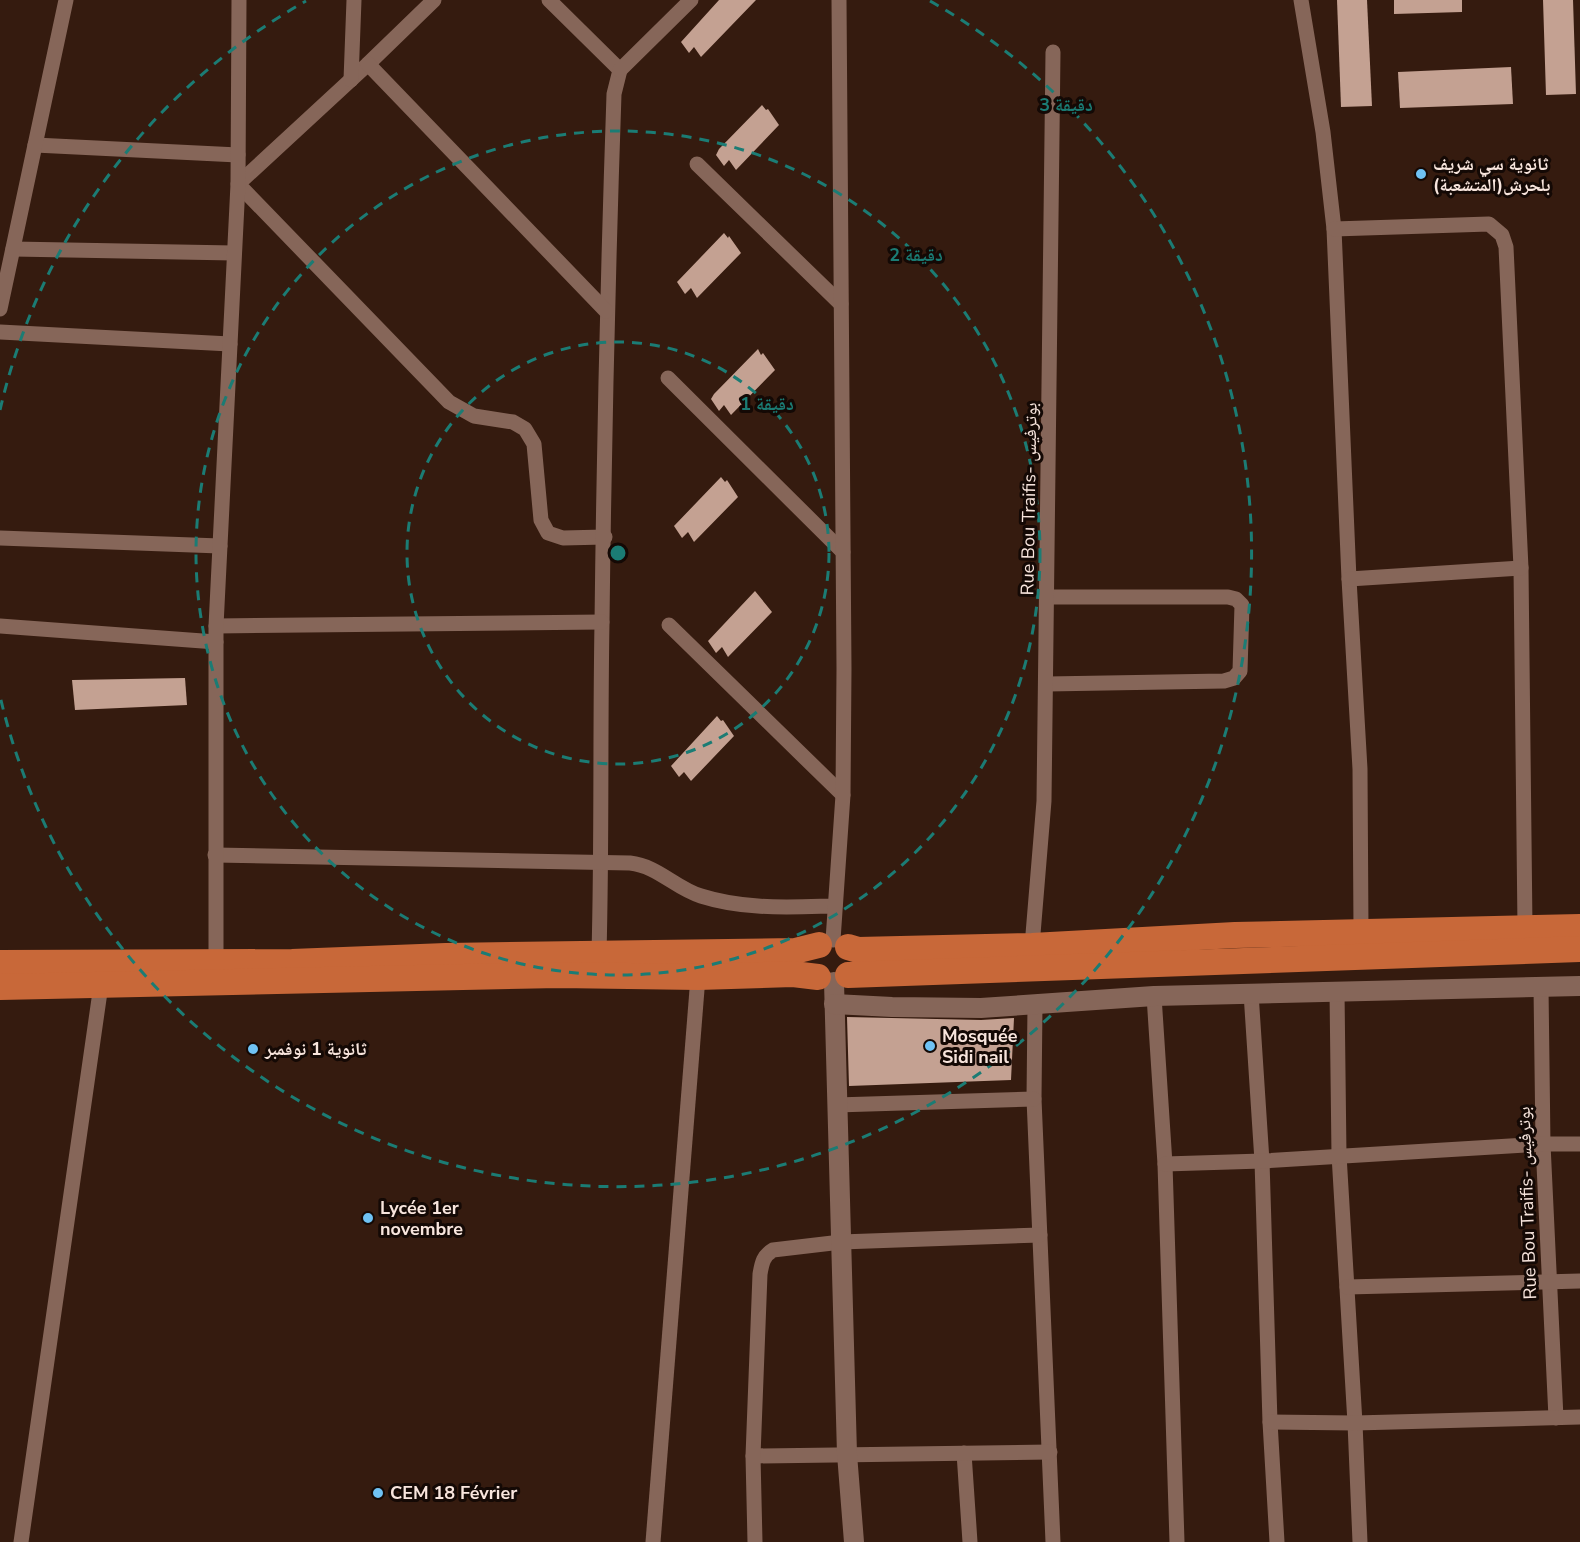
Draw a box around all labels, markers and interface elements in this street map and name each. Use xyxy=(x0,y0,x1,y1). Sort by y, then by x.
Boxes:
text: 3 دقيقة xyxy=(1039,93,1093,117)
place label: ثانوية سي شريف بلحرش(المتشعبة) xyxy=(1433,152,1551,197)
marker: ثانوية سي شريف بلحرش(المتشعبة) xyxy=(1414,167,1428,181)
text: 2 دقيقة xyxy=(889,243,943,267)
text: 1 دقيقة xyxy=(740,392,794,416)
street label: Rue Bou Traifis- بوترفيس xyxy=(1015,402,1043,596)
centre of rings xyxy=(608,543,628,563)
place label: Mosquée Sidi nail xyxy=(942,1024,1018,1069)
place label: ثانوية 1 نوفمبر xyxy=(264,1037,367,1061)
marker: Mosquée Sidi nail xyxy=(923,1039,937,1053)
marker: ثانوية 1 نوفمبر xyxy=(246,1042,260,1056)
street label: Rue Bou Traifis- بوترفيس xyxy=(1512,1106,1542,1300)
place label: Lycée 1er novembre xyxy=(380,1196,463,1241)
marker: Lycée 1er novembre xyxy=(361,1211,375,1225)
place label: CEM 18 Février xyxy=(390,1481,517,1505)
marker: CEM 18 Février xyxy=(371,1486,385,1500)

